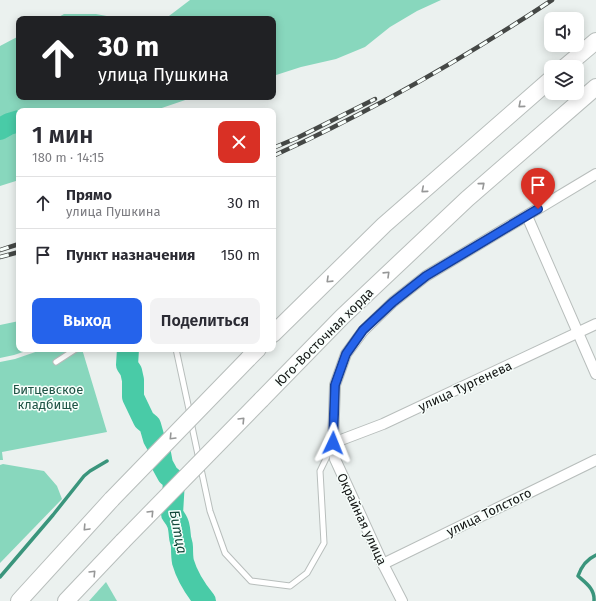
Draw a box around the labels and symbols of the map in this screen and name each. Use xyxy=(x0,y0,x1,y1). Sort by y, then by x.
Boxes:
one-way arrow xyxy=(519,100,526,107)
pin xyxy=(521,168,555,209)
one-way arrow xyxy=(478,183,485,190)
one-way arrow xyxy=(421,186,428,193)
one-way arrow xyxy=(382,271,390,279)
one-way arrow xyxy=(326,275,334,283)
street label: Юго-Восточная хорда xyxy=(272,285,376,389)
street label: улица Тургенева xyxy=(416,358,514,414)
park label: Битцевское кладбище xyxy=(13,382,83,412)
one-way arrow xyxy=(237,417,244,425)
position arrow xyxy=(312,422,354,464)
one-way arrow xyxy=(169,432,177,440)
street label: Окрайная улица xyxy=(334,471,390,567)
street label: улица Толстого xyxy=(444,485,534,539)
water label: Битца xyxy=(165,509,191,555)
one-way arrow xyxy=(146,510,154,518)
one-way arrow xyxy=(83,523,91,531)
one-way arrow xyxy=(88,570,96,578)

